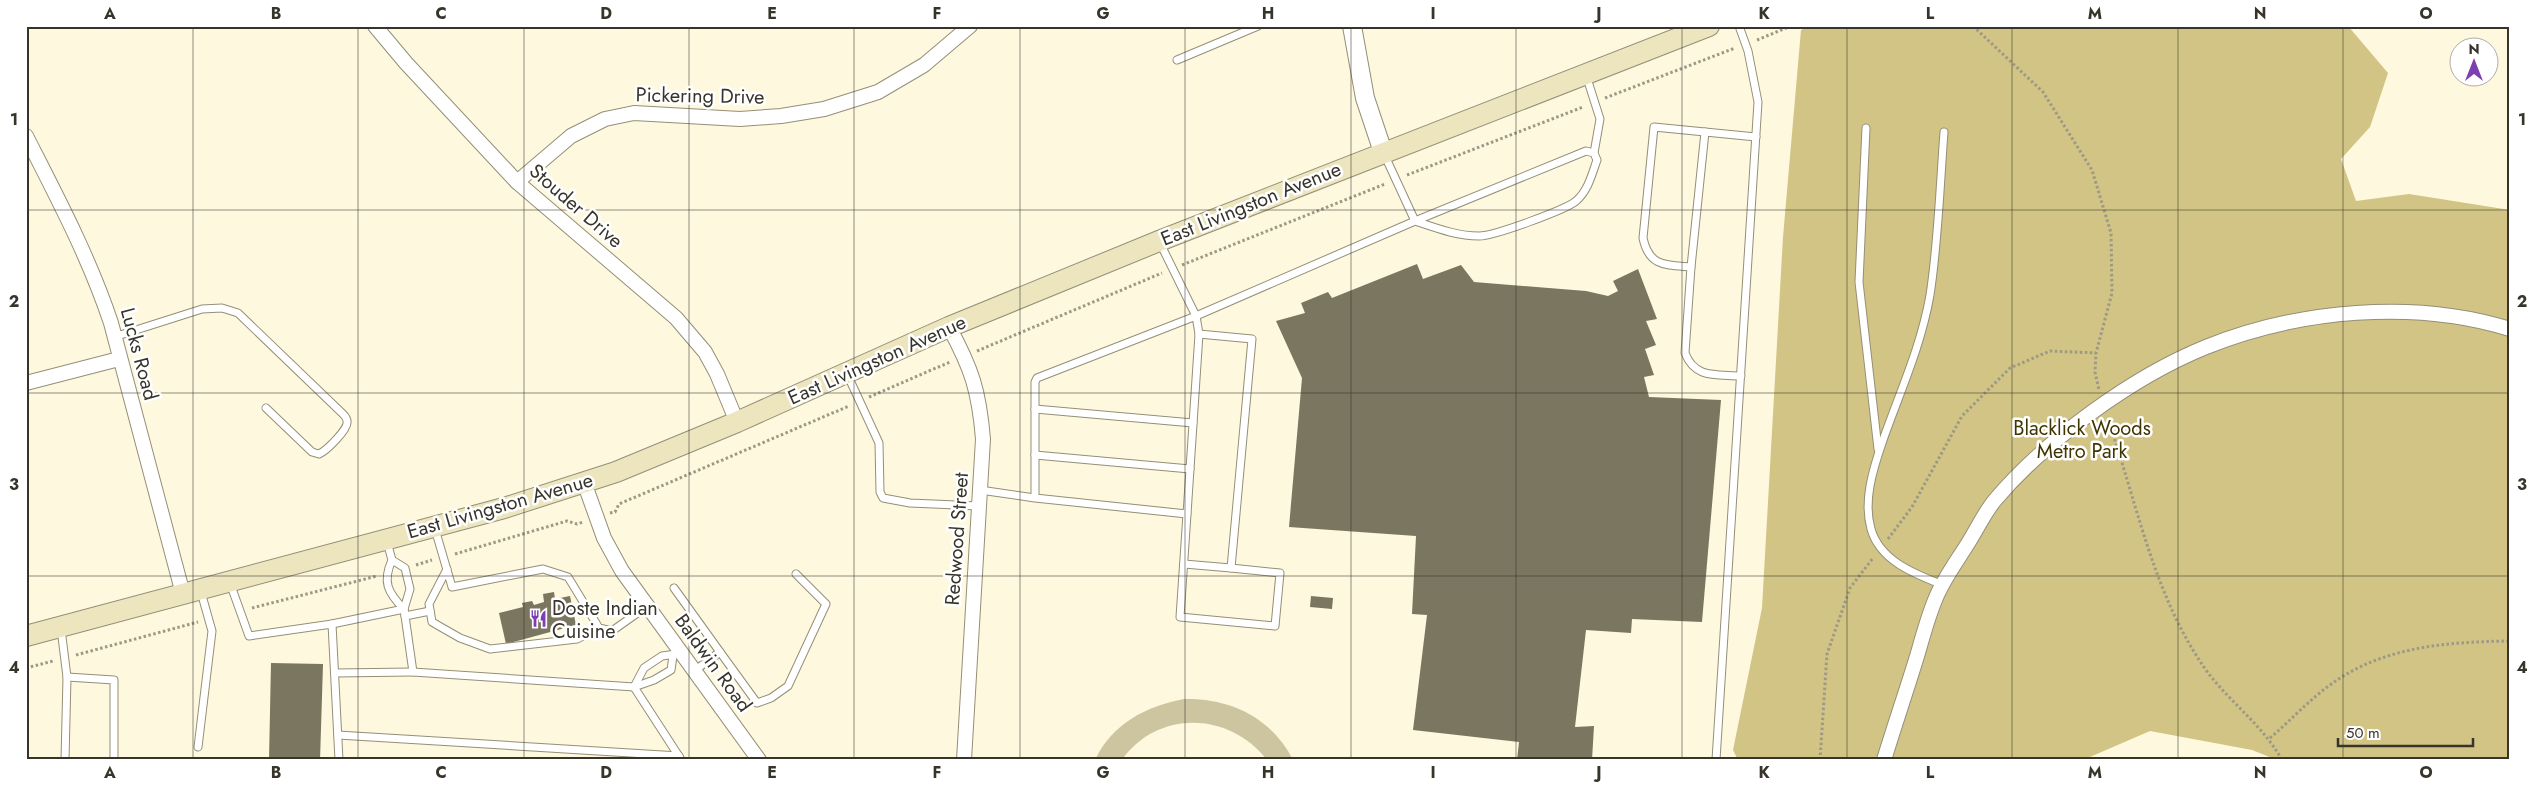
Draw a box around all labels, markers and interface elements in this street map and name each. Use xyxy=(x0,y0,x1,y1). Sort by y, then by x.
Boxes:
text: A xyxy=(103,2,116,25)
text: B xyxy=(271,2,281,25)
text: C xyxy=(435,2,447,25)
text: D xyxy=(600,2,612,25)
text: E xyxy=(767,2,777,25)
text: F xyxy=(933,2,941,25)
text: G xyxy=(1096,2,1110,25)
text: H xyxy=(1262,2,1274,25)
text: I xyxy=(1430,2,1436,25)
text: J xyxy=(1593,2,1602,25)
text: K xyxy=(1758,2,1770,25)
text: L xyxy=(1926,2,1935,25)
text: M xyxy=(2088,2,2102,25)
text: N xyxy=(2254,2,2266,25)
text: O xyxy=(2419,2,2433,25)
north arrow xyxy=(2448,38,2498,88)
text: N xyxy=(2468,39,2480,59)
street label: Pickering Drive xyxy=(635,80,765,112)
text: 1 xyxy=(10,108,18,131)
text: 1 xyxy=(2518,108,2526,131)
street label: East Livingston Avenue xyxy=(1156,155,1346,253)
street label: Stouder Drive xyxy=(523,157,629,255)
text: 2 xyxy=(9,290,19,313)
text: 2 xyxy=(2517,290,2527,313)
street label: Lucks Road xyxy=(113,305,165,403)
street label: East Livingston Avenue xyxy=(783,308,971,412)
park label: Blacklick Woods Metro Park xyxy=(2013,414,2151,466)
street label: East Livingston Avenue xyxy=(404,466,596,546)
street label: Redwood Street xyxy=(938,471,976,606)
text: 3 xyxy=(9,473,19,496)
text: 3 xyxy=(2517,473,2527,496)
place label: Doste Indian Cuisine xyxy=(552,594,658,646)
street label: Baldwin Road xyxy=(667,608,759,718)
restaurant icon: Doste Indian Cuisine xyxy=(528,609,548,629)
text: 4 xyxy=(8,656,20,679)
text: 4 xyxy=(2516,656,2528,679)
scale bar xyxy=(2338,716,2474,748)
text: 50 m xyxy=(2346,722,2380,744)
text: A xyxy=(103,761,116,784)
text: B xyxy=(271,761,281,784)
text: C xyxy=(435,761,447,784)
text: D xyxy=(600,761,612,784)
text: E xyxy=(767,761,777,784)
text: F xyxy=(933,761,941,784)
text: G xyxy=(1096,761,1110,784)
text: H xyxy=(1262,761,1274,784)
text: I xyxy=(1430,761,1436,784)
text: J xyxy=(1593,761,1602,784)
text: K xyxy=(1758,761,1770,784)
text: L xyxy=(1926,761,1935,784)
text: M xyxy=(2088,761,2102,784)
text: N xyxy=(2254,761,2266,784)
text: O xyxy=(2419,761,2433,784)

